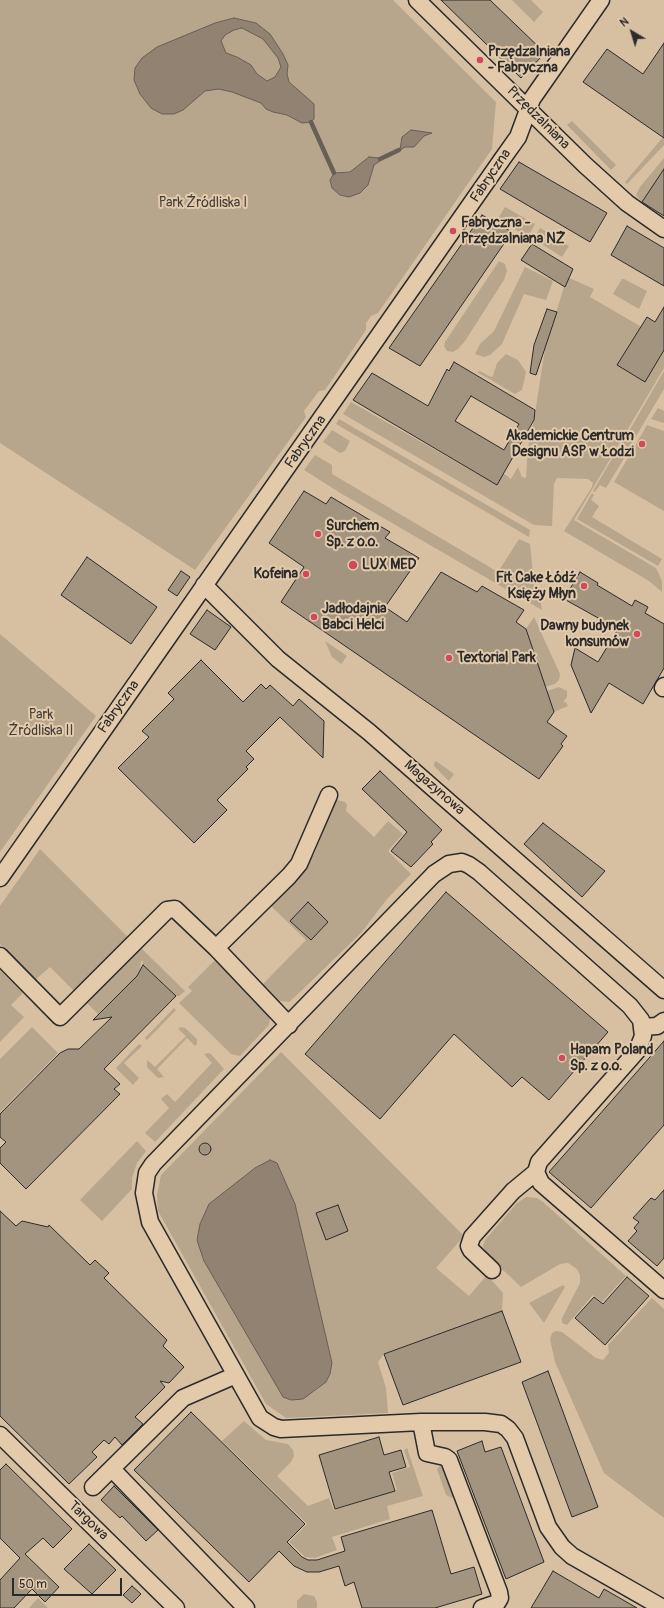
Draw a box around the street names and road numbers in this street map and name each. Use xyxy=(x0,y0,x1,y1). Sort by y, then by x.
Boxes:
street label: Przędzalniana xyxy=(503,83,573,153)
street label: Fabryczna xyxy=(467,146,515,206)
street label: Fabryczna xyxy=(282,412,330,472)
street label: Fabryczna xyxy=(95,677,143,737)
street label: Magazynowa xyxy=(400,757,468,819)
street label: Targowa xyxy=(65,1498,111,1544)

